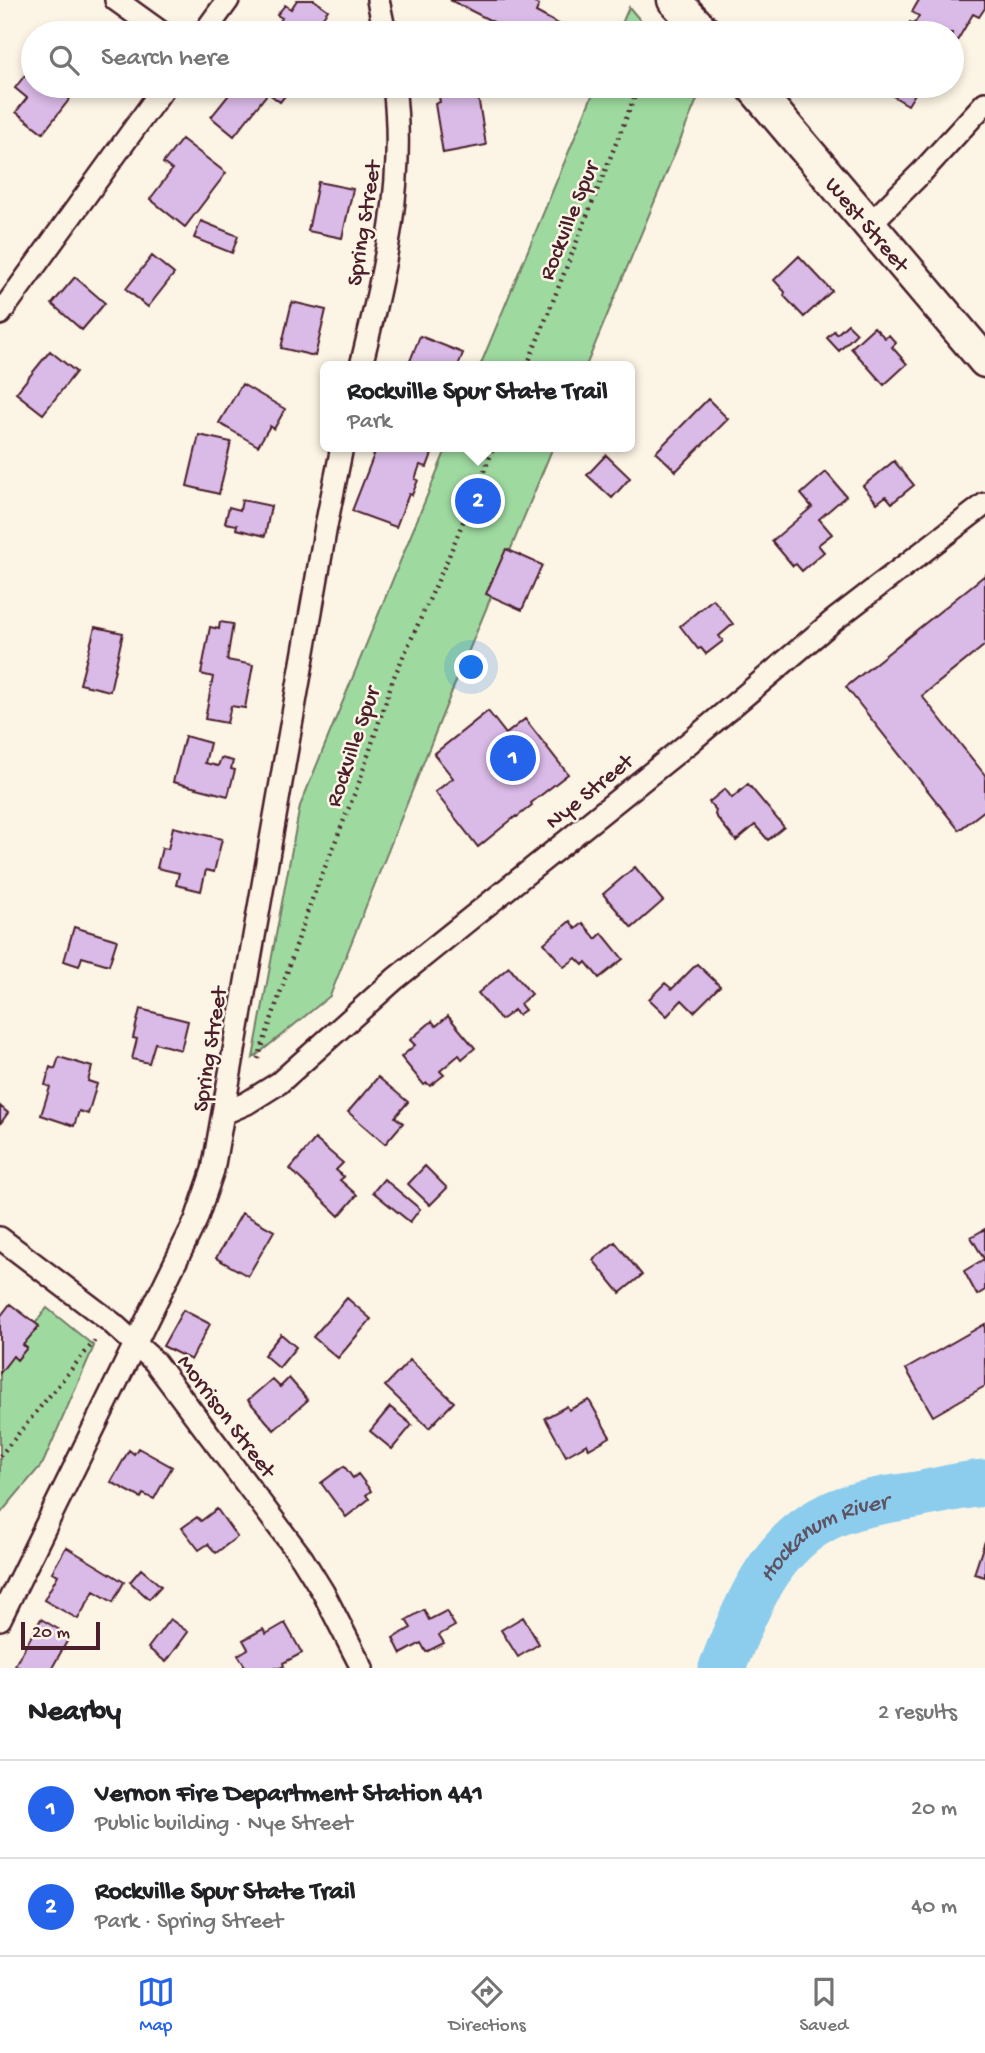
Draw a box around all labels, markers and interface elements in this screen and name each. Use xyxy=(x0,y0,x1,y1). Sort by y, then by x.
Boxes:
search box xyxy=(21,21,964,98)
icon: search xyxy=(45,41,83,79)
text: Search here xyxy=(101,44,229,75)
street label: Rockville Spur xyxy=(534,156,607,285)
street label: Spring Street xyxy=(342,158,389,288)
street label: West Street xyxy=(818,173,915,280)
popup xyxy=(320,361,635,452)
text: Rockville Spur State Trail xyxy=(347,378,608,409)
text: Park xyxy=(347,409,391,436)
pin: 2 xyxy=(455,475,501,527)
your location xyxy=(454,650,488,684)
street label: Rockville Spur xyxy=(321,682,388,811)
pin: 1 xyxy=(490,732,536,784)
street label: Nye Street xyxy=(541,748,641,836)
street label: Spring Street xyxy=(188,984,235,1114)
street label: Morrison Street xyxy=(170,1350,281,1485)
water label: Hockanum River xyxy=(754,1488,895,1588)
scale bar xyxy=(21,1619,100,1651)
text: 20 m xyxy=(32,1622,70,1645)
text: Nearby xyxy=(28,1696,121,1731)
text: 2 results xyxy=(878,1700,957,1727)
text: Vernon Fire Department Station 441 xyxy=(95,1780,483,1811)
text: 1 xyxy=(46,1796,56,1823)
text: 20 m xyxy=(911,1796,957,1823)
text: Public building · Nye Street xyxy=(95,1811,353,1838)
text: Rockville Spur State Trail xyxy=(95,1878,355,1909)
text: 2 xyxy=(45,1894,57,1921)
text: 40 m xyxy=(911,1894,957,1921)
text: Park · Spring Street xyxy=(95,1909,283,1936)
tab: Map xyxy=(137,1973,175,2038)
tab: Directions xyxy=(449,1973,526,2038)
tab: Saved xyxy=(799,1973,848,2038)

